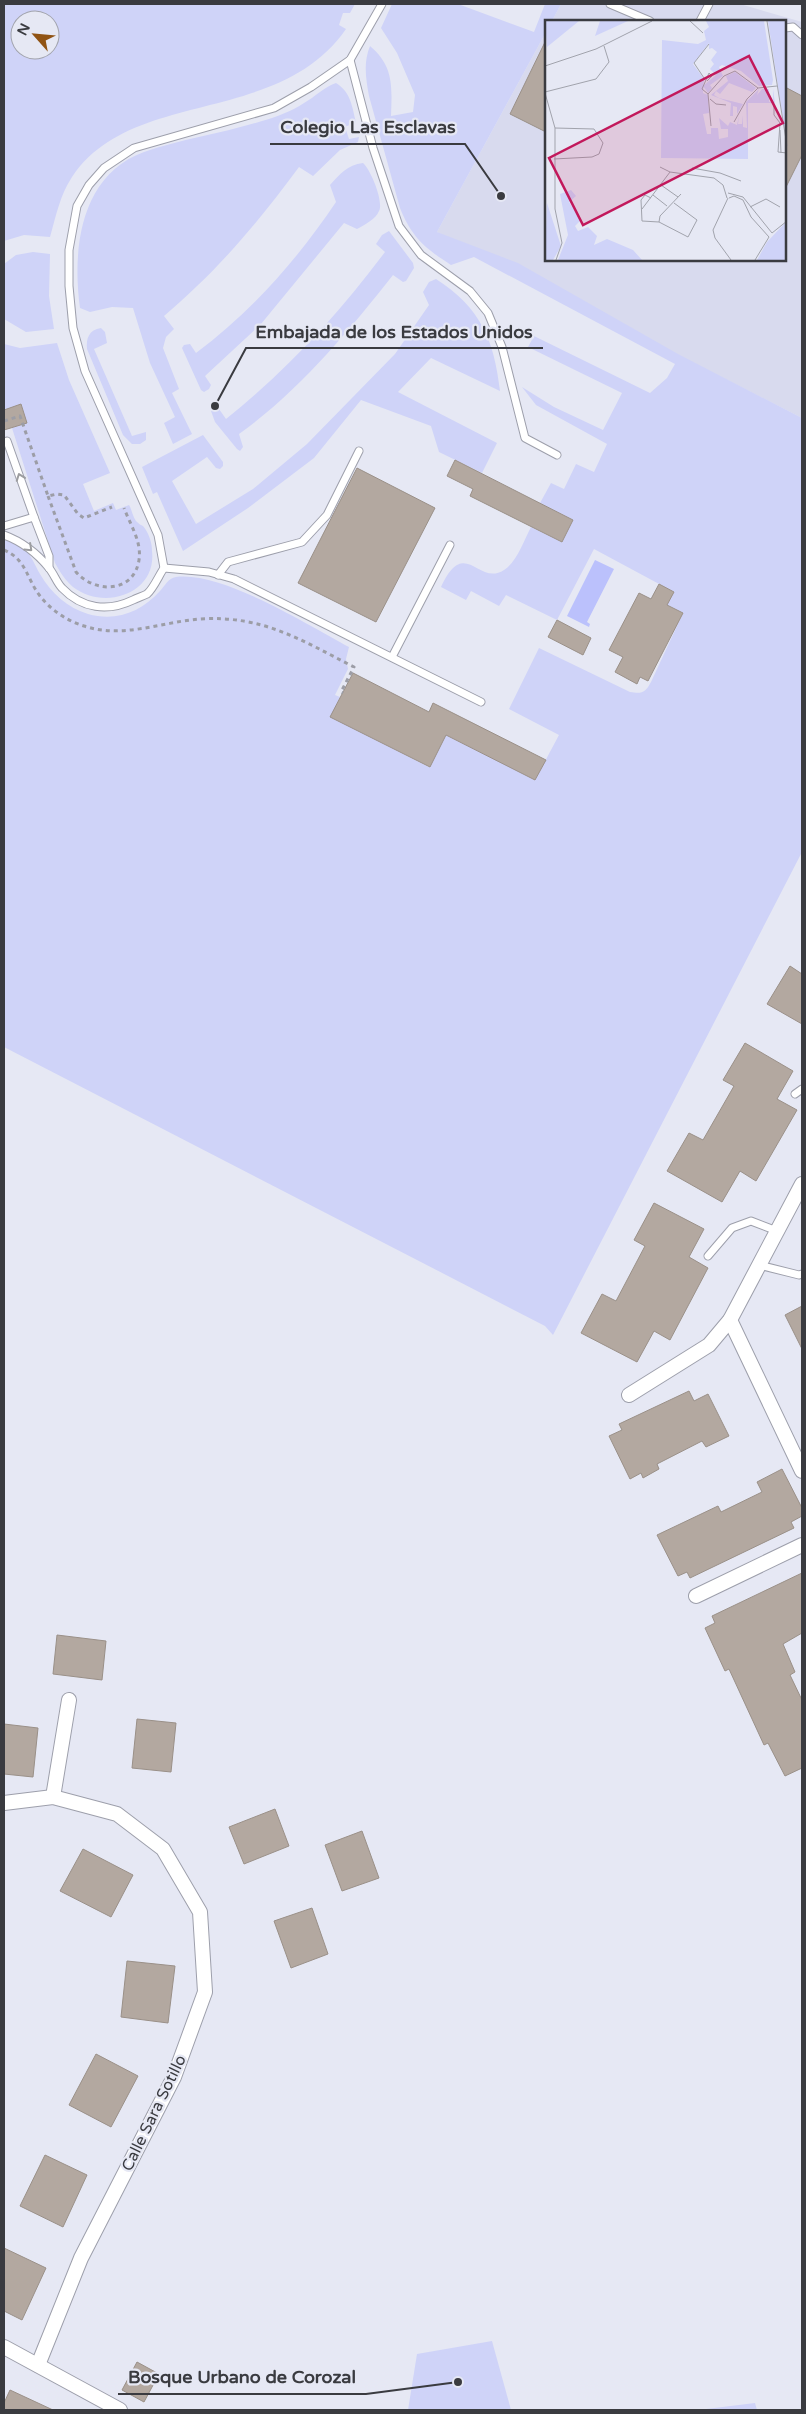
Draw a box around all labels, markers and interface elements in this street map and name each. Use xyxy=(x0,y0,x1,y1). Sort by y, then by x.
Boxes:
north arrow xyxy=(10,10,60,60)
text: N xyxy=(14,20,34,38)
inset map xyxy=(545,20,786,261)
callout: Colegio Las Esclavas xyxy=(270,111,465,144)
text: Colegio Las Esclavas xyxy=(280,116,456,138)
callout: Embajada de los Estados Unidos xyxy=(246,315,543,348)
text: Embajada de los Estados Unidos xyxy=(255,321,533,343)
one-way arrow xyxy=(16,474,26,482)
one-way arrow xyxy=(23,542,32,551)
street label: Calle Sara Sotillo xyxy=(117,2052,191,2174)
callout: Bosque Urbano de Corozal xyxy=(118,2361,366,2394)
text: Bosque Urbano de Corozal xyxy=(128,2366,356,2388)

